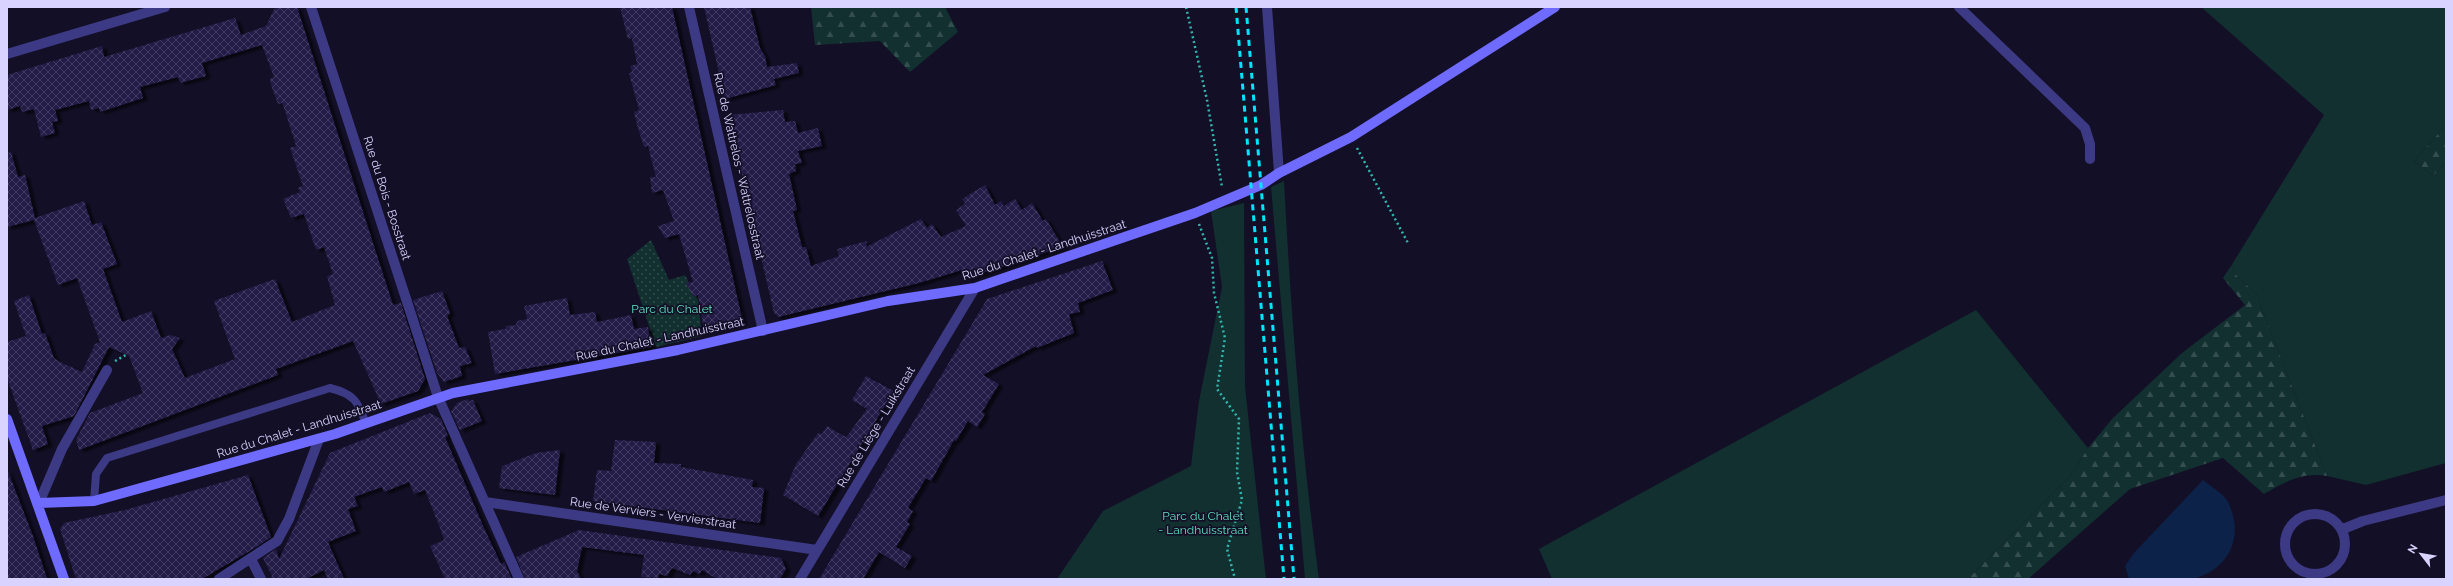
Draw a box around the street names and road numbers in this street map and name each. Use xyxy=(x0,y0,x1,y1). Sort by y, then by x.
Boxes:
street label: Rue de Wattrelos - Wattrelosstraat xyxy=(711,71,767,261)
street label: Rue du Bois - Bosstraat xyxy=(360,134,414,262)
street label: Rue du Chalet - Landhuisstraat xyxy=(960,217,1128,283)
street label: Rue du Chalet - Landhuisstraat xyxy=(575,314,745,364)
street label: Rue de Liège - Luikstraat xyxy=(834,364,918,490)
street label: Rue du Chalet - Landhuisstraat xyxy=(215,397,383,461)
street label: Rue de Verviers - Vervierstraat xyxy=(569,494,737,532)

